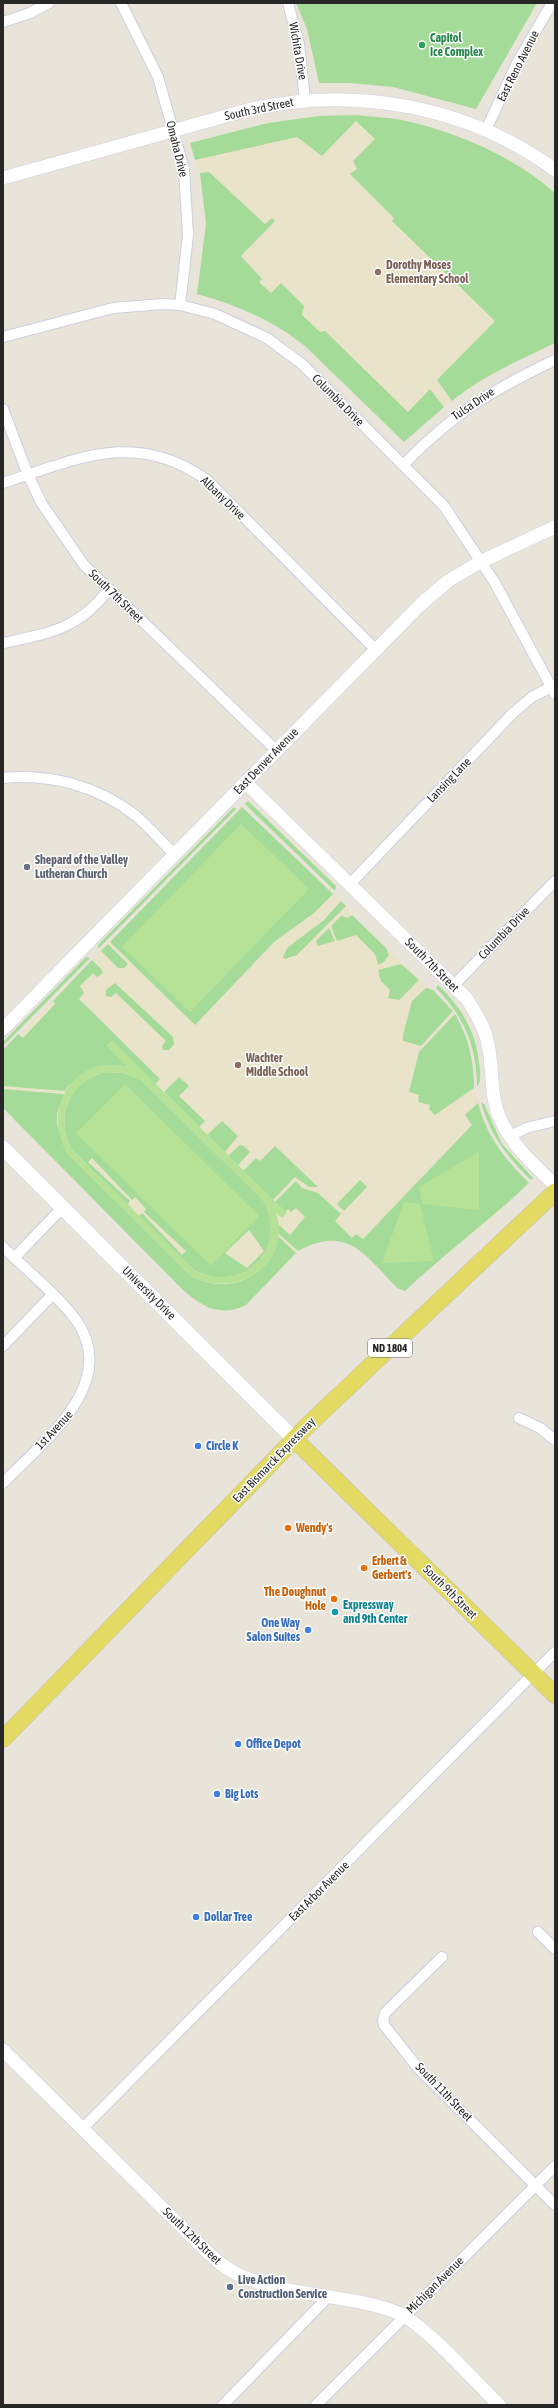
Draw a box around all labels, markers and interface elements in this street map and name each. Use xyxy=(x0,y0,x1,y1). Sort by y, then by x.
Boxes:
street label: Wichita Drive xyxy=(286,21,310,81)
street label: East Reno Avenue xyxy=(494,28,542,104)
place label: Capitol Ice Complex xyxy=(430,31,483,59)
marker: Capitol Ice Complex xyxy=(417,40,427,50)
street label: South 3rd Street xyxy=(223,95,295,123)
street label: Omaha Drive xyxy=(163,119,191,179)
place label: Dorothy Moses Elementary School xyxy=(386,258,469,286)
marker: Dorothy Moses Elementary School xyxy=(373,267,383,277)
street label: Columbia Drive xyxy=(309,371,367,429)
street label: Tulsa Drive xyxy=(449,385,497,423)
street label: Albany Drive xyxy=(198,474,248,522)
street label: South 7th Street xyxy=(86,567,147,626)
street label: East Denver Avenue xyxy=(231,725,301,797)
street label: Lansing Lane xyxy=(424,755,474,805)
place label: Shepard of the Valley Lutheran Church xyxy=(35,853,128,881)
marker: Shepard of the Valley Lutheran Church xyxy=(22,862,32,872)
street label: Columbia Drive xyxy=(475,904,533,962)
street label: South 7th Street xyxy=(402,935,462,995)
place label: Wachter Middle School xyxy=(245,1051,309,1079)
marker: Wachter Middle School xyxy=(233,1060,243,1070)
street label: University Drive xyxy=(119,1263,179,1323)
road number: ND 1804 xyxy=(368,1339,412,1357)
street label: 1st Avenue xyxy=(32,1408,76,1452)
street label: East Bismarck Expressway xyxy=(230,1415,318,1505)
place label: Circle K xyxy=(206,1439,238,1453)
marker: Circle K xyxy=(193,1441,203,1451)
place label: Wendy's xyxy=(295,1521,333,1535)
marker: Wendy's xyxy=(283,1523,293,1533)
place label: Erbert & Gerbert's xyxy=(372,1554,412,1582)
street label: South 9th Street xyxy=(420,1562,480,1622)
marker: Erbert & Gerbert's xyxy=(359,1563,369,1573)
place label: The Doughnut Hole xyxy=(264,1585,327,1613)
marker: The Doughnut Hole xyxy=(329,1594,339,1604)
place label: Expressway and 9th Center xyxy=(343,1598,408,1626)
marker: Expressway and 9th Center xyxy=(330,1607,340,1617)
place label: One Way Salon Suites xyxy=(247,1616,301,1644)
marker: One Way Salon Suites xyxy=(303,1625,313,1635)
place label: Office Depot xyxy=(246,1737,301,1751)
marker: Office Depot xyxy=(233,1739,243,1749)
place label: Big Lots xyxy=(225,1787,259,1801)
marker: Big Lots xyxy=(212,1789,222,1799)
street label: East Arbor Avenue xyxy=(286,1858,352,1924)
place label: Dollar Tree xyxy=(204,1910,253,1924)
marker: Dollar Tree xyxy=(191,1912,201,1922)
street label: South 11th Street xyxy=(413,2060,476,2125)
street label: South 12th Street xyxy=(160,2205,225,2268)
street label: Michigan Avenue xyxy=(404,2254,466,2316)
place label: Live Action Construction Service xyxy=(238,2273,328,2301)
marker: Live Action Construction Service xyxy=(225,2282,235,2292)

